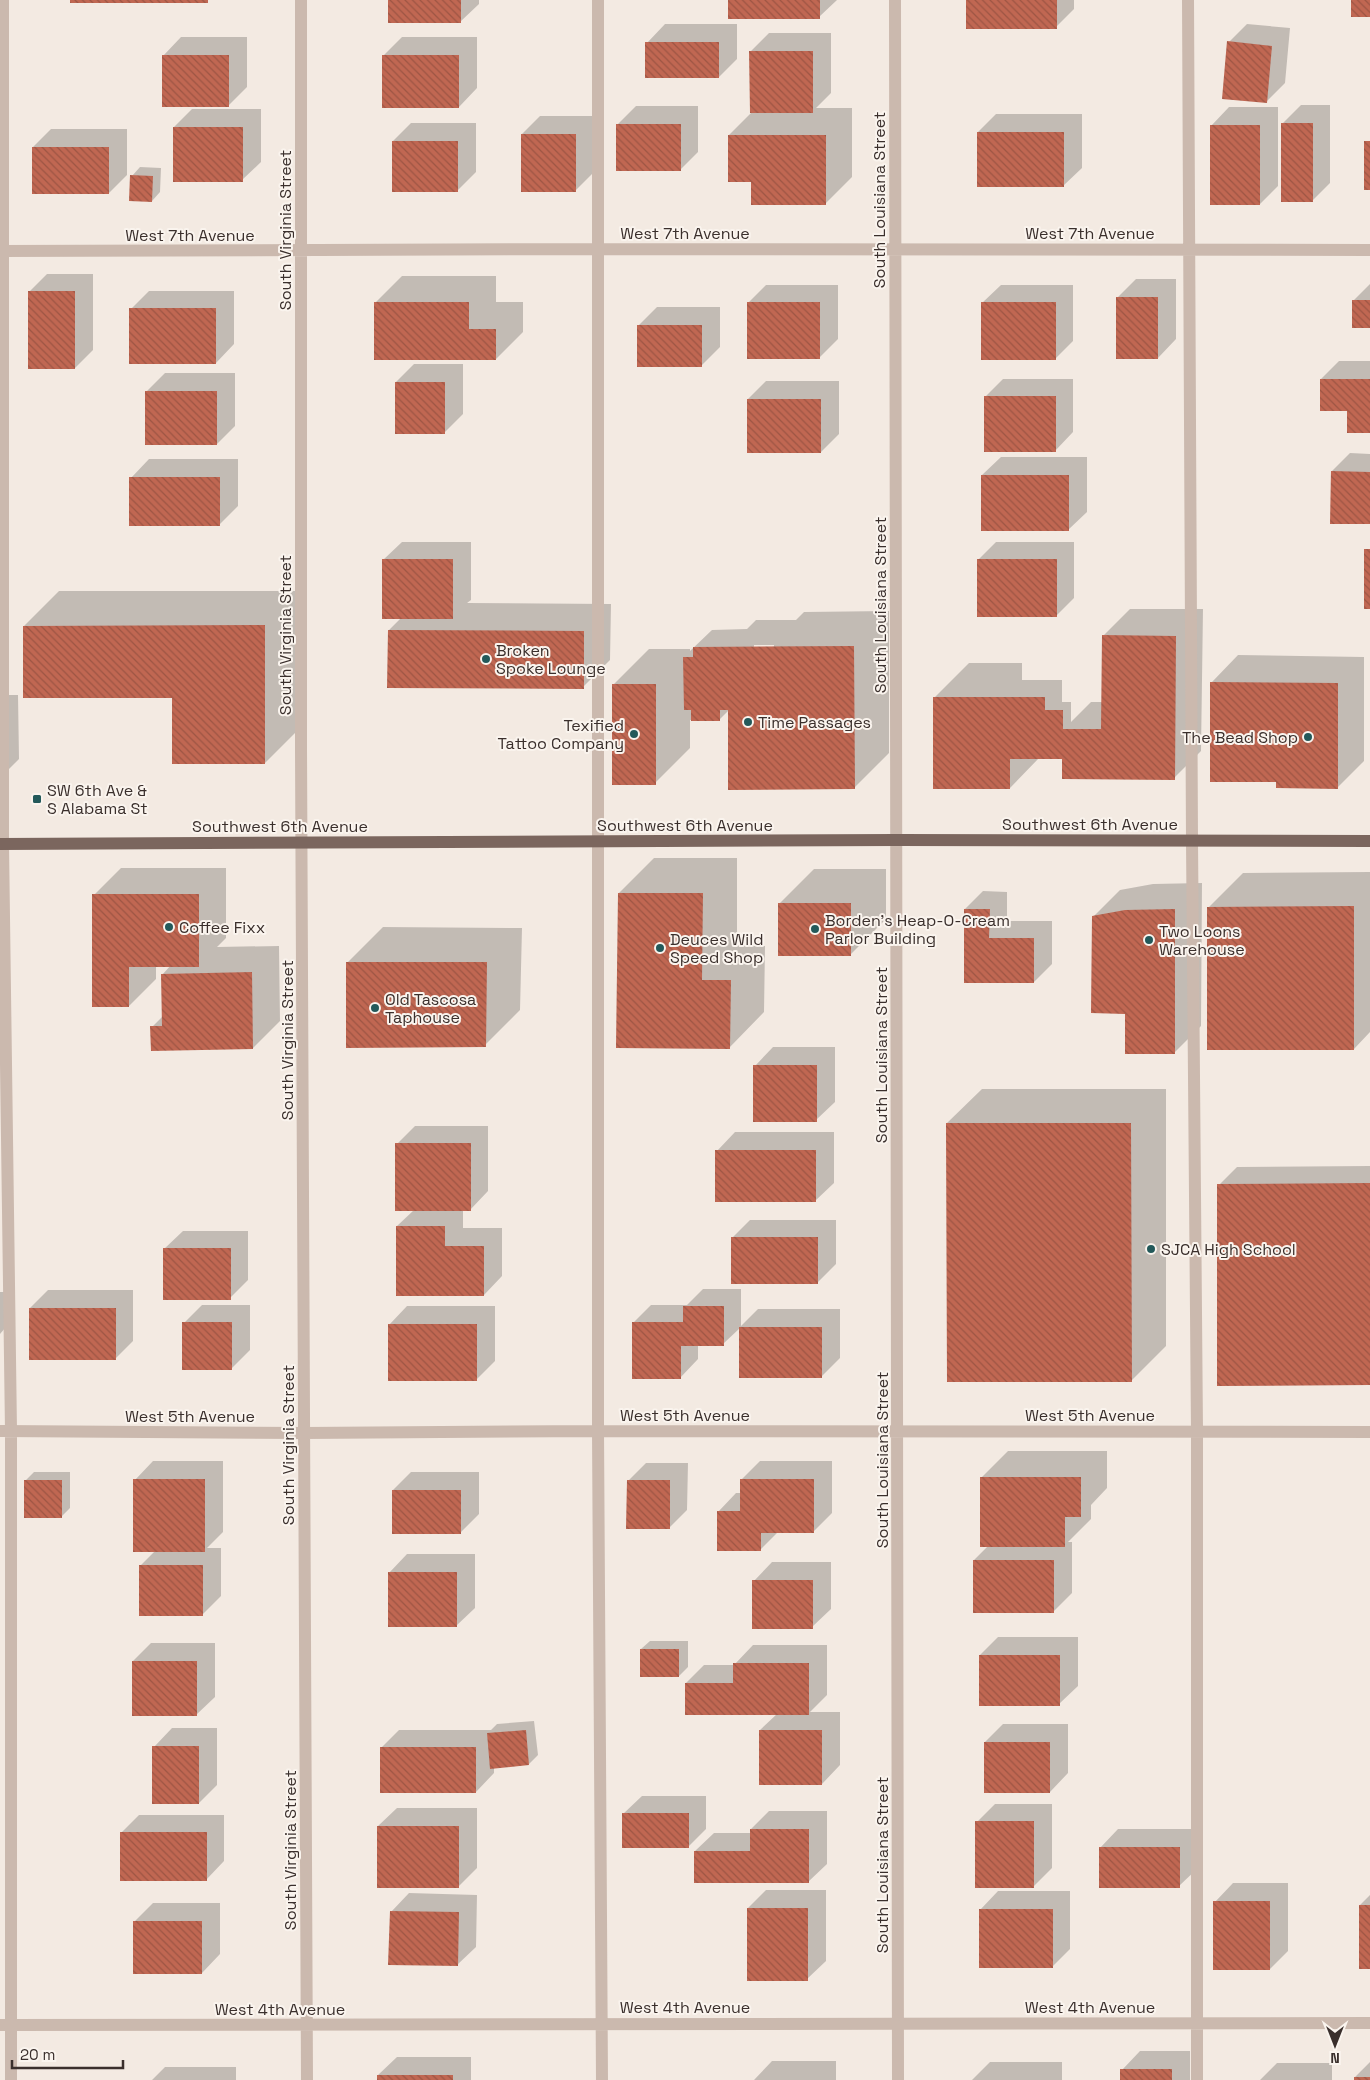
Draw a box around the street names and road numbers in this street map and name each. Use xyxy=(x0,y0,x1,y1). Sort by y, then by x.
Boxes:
street label: South Louisiana Street xyxy=(869,112,890,288)
street label: South Virginia Street xyxy=(275,150,296,310)
street label: West 7th Avenue xyxy=(620,223,750,244)
street label: West 7th Avenue xyxy=(1025,223,1155,244)
street label: West 7th Avenue xyxy=(125,225,255,246)
street label: South Louisiana Street xyxy=(870,517,891,693)
street label: South Virginia Street xyxy=(275,555,296,715)
street label: Southwest 6th Avenue xyxy=(1002,814,1178,835)
street label: Southwest 6th Avenue xyxy=(597,815,773,836)
street label: Southwest 6th Avenue xyxy=(192,816,368,837)
street label: South Virginia Street xyxy=(277,960,298,1120)
street label: South Louisiana Street xyxy=(871,967,892,1143)
street label: South Virginia Street xyxy=(278,1365,299,1525)
street label: South Louisiana Street xyxy=(872,1372,893,1548)
street label: West 5th Avenue xyxy=(620,1405,750,1426)
street label: West 5th Avenue xyxy=(1025,1405,1155,1426)
street label: West 5th Avenue xyxy=(125,1406,255,1427)
street label: South Virginia Street xyxy=(280,1770,301,1930)
street label: South Louisiana Street xyxy=(872,1777,893,1953)
street label: West 4th Avenue xyxy=(620,1997,750,2018)
street label: West 4th Avenue xyxy=(1025,1997,1155,2018)
street label: West 4th Avenue xyxy=(215,1999,345,2020)

